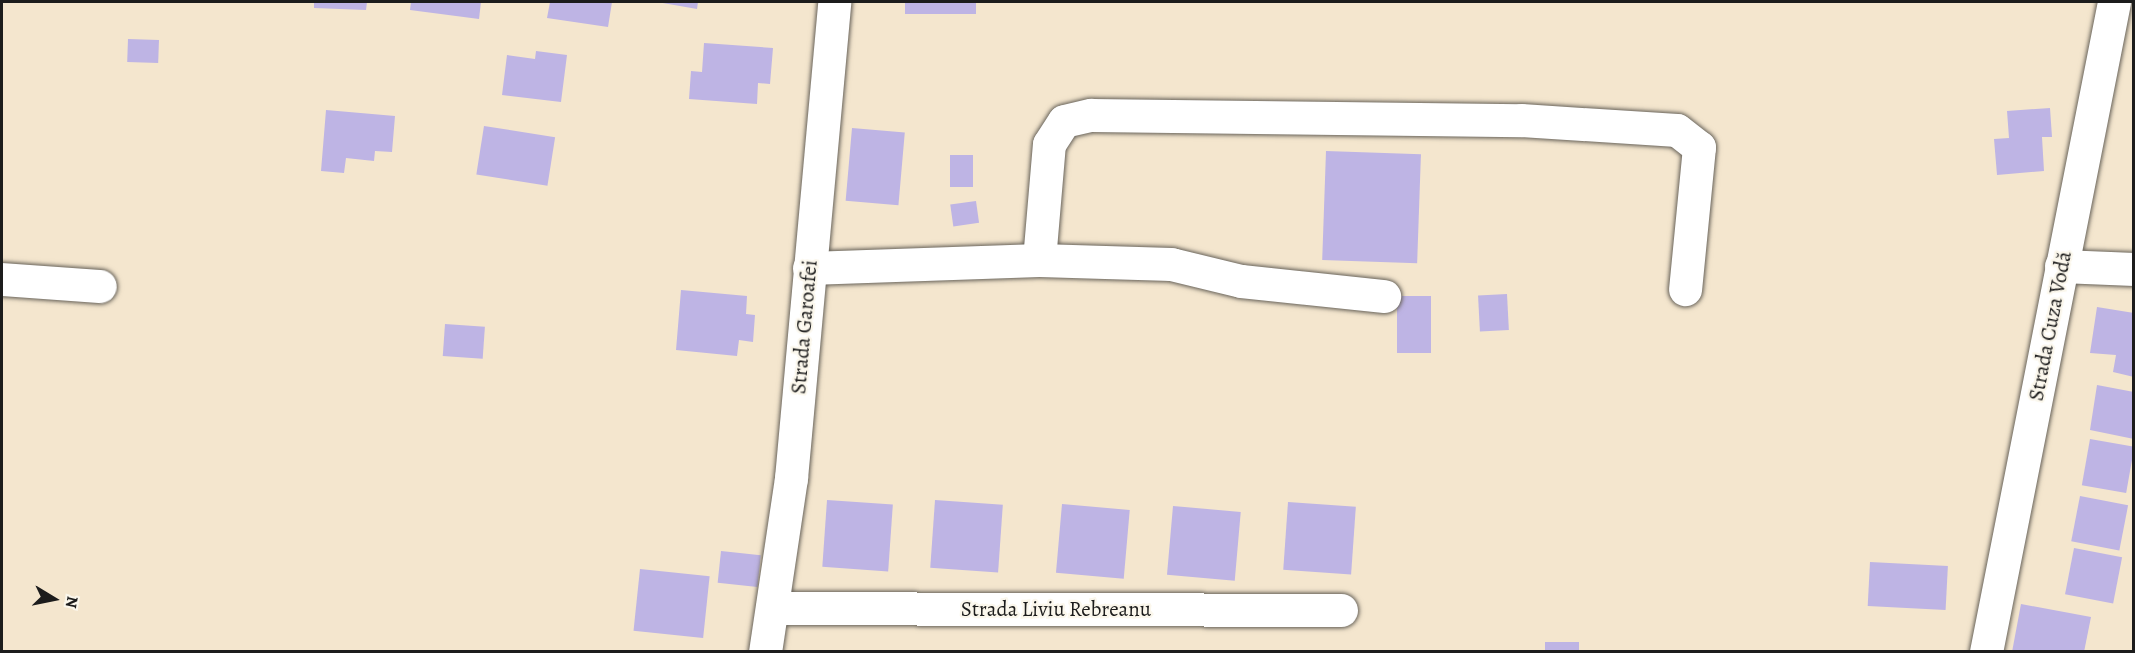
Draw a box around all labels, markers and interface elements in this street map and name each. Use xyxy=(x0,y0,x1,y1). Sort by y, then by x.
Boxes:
street label: Strada Cuza Vodă xyxy=(2023,249,2077,403)
street label: Strada Garoafei xyxy=(786,259,822,395)
north arrow xyxy=(24,569,84,629)
text: N xyxy=(60,594,84,610)
street label: Strada Liviu Rebreanu xyxy=(961,596,1151,622)

